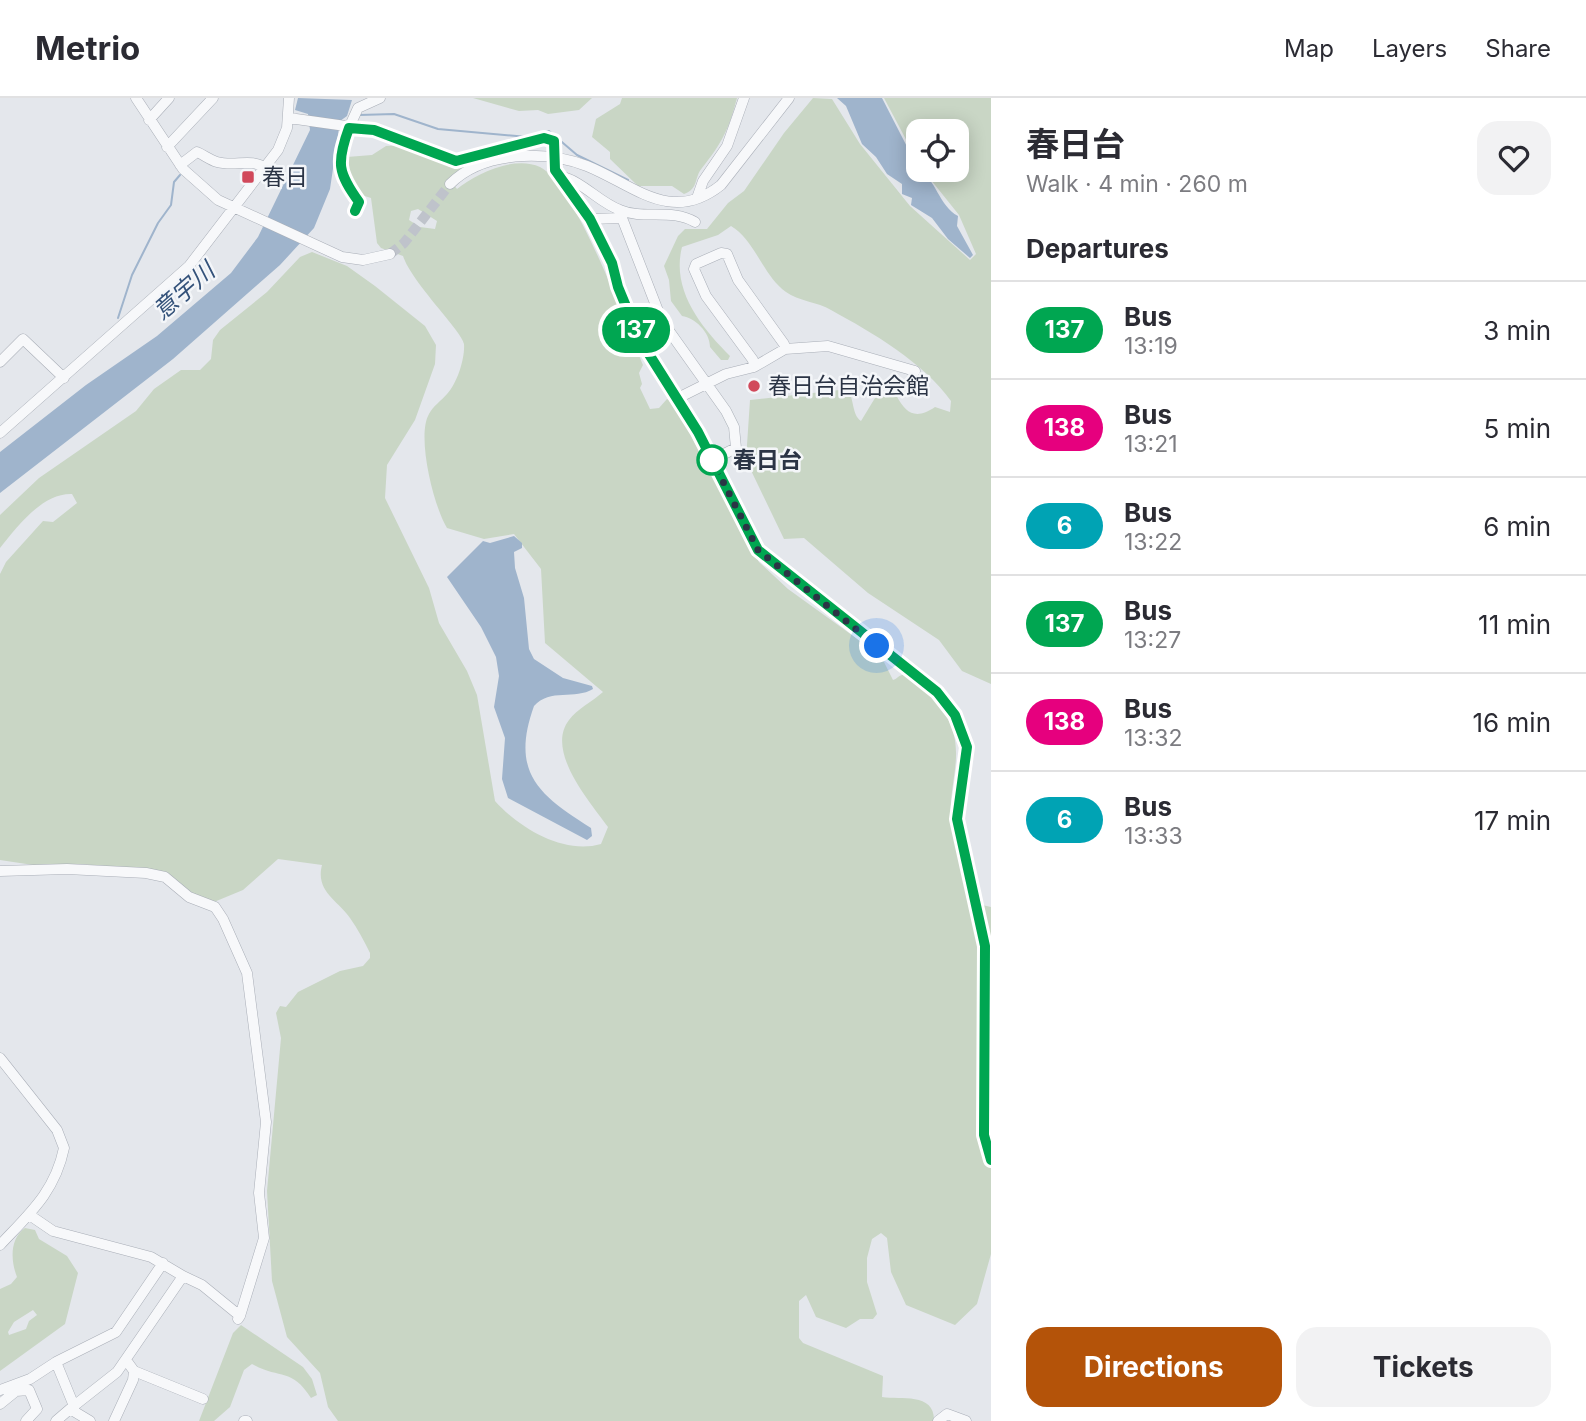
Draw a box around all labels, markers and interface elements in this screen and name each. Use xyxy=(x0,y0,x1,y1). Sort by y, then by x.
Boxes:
text: Metrio xyxy=(35,28,140,68)
text: Map xyxy=(1284,34,1334,63)
text: Layers xyxy=(1372,34,1447,63)
text: Share xyxy=(1485,34,1551,63)
map controls xyxy=(906,119,969,182)
button: locate xyxy=(906,119,969,182)
button: heart xyxy=(1477,121,1551,195)
text: 春日台 xyxy=(1026,124,1125,164)
place label: 春日 xyxy=(262,163,308,191)
marker: 春日 xyxy=(240,169,256,185)
text: Walk · 4 min · 260 m xyxy=(1026,170,1248,198)
text: Departures xyxy=(1026,233,1169,264)
water label: 意宇川 xyxy=(147,254,223,325)
text: Bus xyxy=(1124,301,1172,332)
line badge: 137 xyxy=(596,307,676,353)
text: 137 xyxy=(616,315,656,344)
text: 137 xyxy=(1045,315,1084,344)
text: 3 min xyxy=(1483,315,1551,346)
text: 13:19 xyxy=(1124,332,1178,360)
place label: 春日台自治会館 xyxy=(768,372,929,400)
marker: 春日台自治会館 xyxy=(746,378,762,394)
text: Bus xyxy=(1124,399,1172,430)
text: 138 xyxy=(1044,413,1085,442)
text: 5 min xyxy=(1483,413,1551,444)
text: 13:21 xyxy=(1124,430,1178,458)
marker: 春日台 xyxy=(697,445,727,475)
place label: 春日台 xyxy=(733,446,802,474)
text: Bus xyxy=(1124,497,1172,528)
text: 6 xyxy=(1057,511,1072,540)
text: 6 min xyxy=(1483,511,1551,542)
text: 13:22 xyxy=(1124,528,1182,556)
text: Bus xyxy=(1124,595,1172,626)
text: 137 xyxy=(1045,609,1084,638)
text: 11 min xyxy=(1478,609,1551,640)
text: 13:27 xyxy=(1124,626,1181,654)
your location xyxy=(859,628,894,663)
text: Bus xyxy=(1124,693,1172,724)
text: 138 xyxy=(1044,707,1085,736)
text: 16 min xyxy=(1473,707,1551,738)
text: 13:32 xyxy=(1124,724,1182,752)
text: Bus xyxy=(1124,791,1172,822)
text: 6 xyxy=(1057,805,1072,834)
text: 17 min xyxy=(1474,805,1551,836)
text: 13:33 xyxy=(1124,822,1183,850)
button: Directions xyxy=(1026,1327,1282,1407)
button: Tickets xyxy=(1296,1327,1551,1407)

